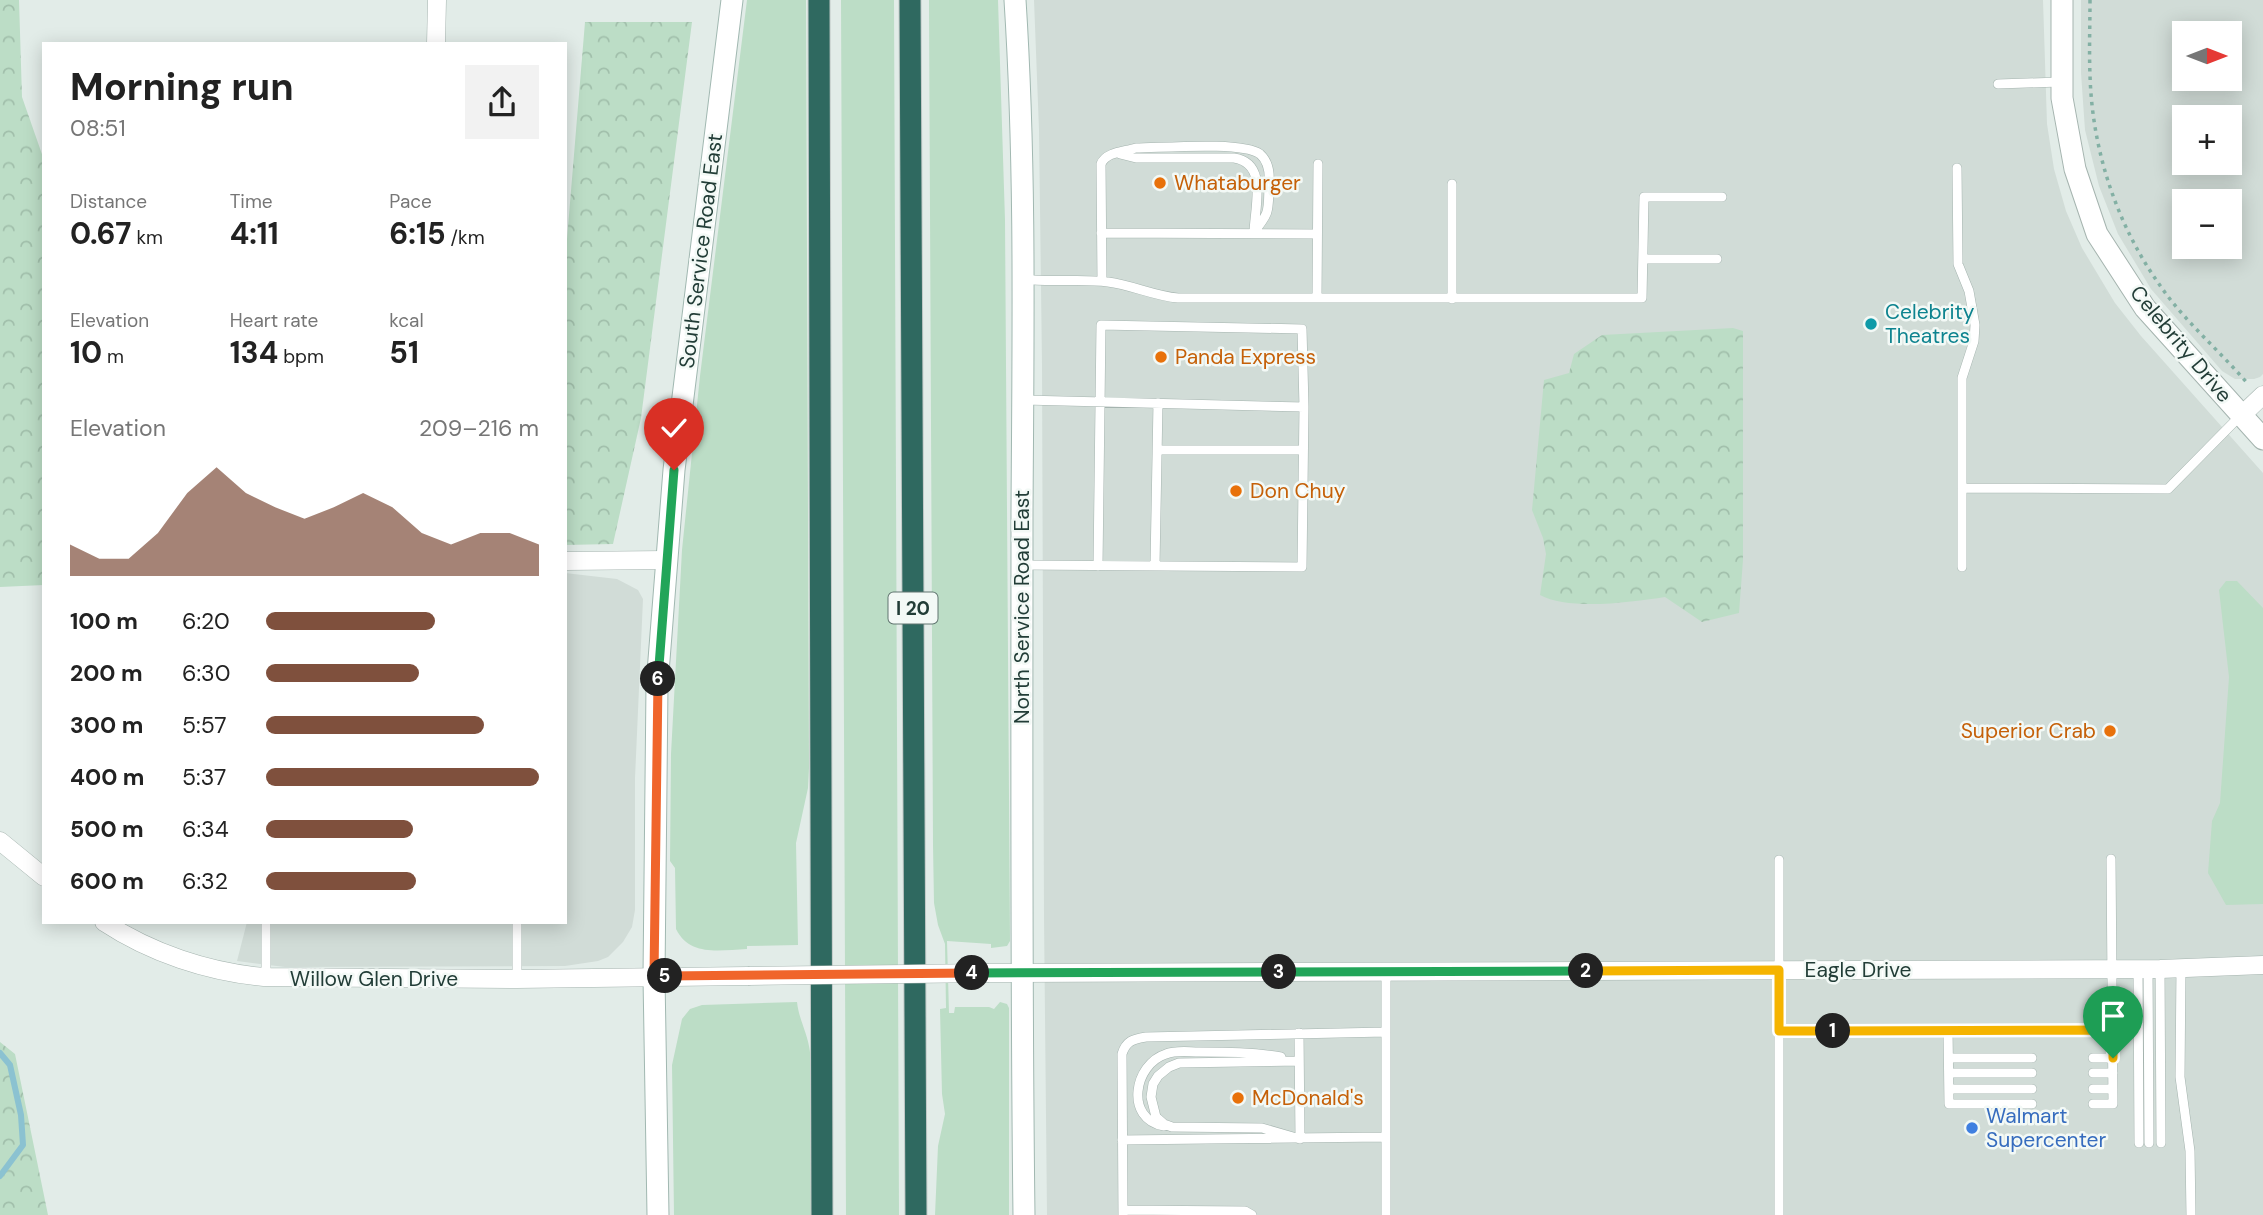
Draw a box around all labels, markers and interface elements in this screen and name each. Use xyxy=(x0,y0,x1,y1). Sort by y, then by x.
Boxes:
north arrow xyxy=(2172,21,2242,91)
map controls xyxy=(2172,21,2242,259)
text: Morning run xyxy=(70,62,294,112)
button: share xyxy=(465,65,539,139)
button: + xyxy=(2172,105,2242,175)
text: 08:51 xyxy=(70,113,126,143)
street label: South Service Road East xyxy=(673,132,729,370)
place label: Whataburger xyxy=(1174,169,1301,197)
marker: Whataburger xyxy=(1152,175,1168,191)
text: Distance xyxy=(70,189,147,214)
text: Time xyxy=(230,189,273,214)
text: Pace xyxy=(389,189,432,214)
button: − xyxy=(2172,189,2242,259)
text: 0.67 xyxy=(70,214,131,253)
text: 4:11 xyxy=(230,214,279,253)
text: 6:15 xyxy=(389,214,446,253)
text: km xyxy=(131,225,163,250)
text: /km xyxy=(446,225,485,250)
street label: Celebrity Drive xyxy=(2124,280,2238,409)
place label: Celebrity Theatres xyxy=(1885,298,1975,350)
text: Elevation xyxy=(70,308,149,333)
text: Heart rate xyxy=(230,308,318,333)
text: kcal xyxy=(389,308,424,333)
marker: Celebrity Theatres xyxy=(1863,316,1879,332)
text: 10 xyxy=(70,333,102,372)
text: 134 xyxy=(230,333,278,372)
text: 51 xyxy=(389,333,419,372)
place label: Panda Express xyxy=(1175,343,1316,371)
text: m xyxy=(102,344,124,369)
text: bpm xyxy=(278,344,324,369)
marker: Panda Express xyxy=(1153,349,1169,365)
pin xyxy=(644,398,704,470)
icon: check xyxy=(655,409,693,447)
text: Elevation xyxy=(70,413,166,443)
text: 209–216 m xyxy=(419,413,539,443)
place label: Don Chuy xyxy=(1250,477,1346,505)
marker: Don Chuy xyxy=(1228,483,1244,499)
street label: North Service Road East xyxy=(1008,490,1036,724)
road number: I 20 xyxy=(888,593,937,624)
text: 100 m xyxy=(70,606,138,636)
text: 6:20 xyxy=(182,606,230,636)
text: 200 m xyxy=(70,658,143,688)
text: 6:30 xyxy=(182,658,230,688)
pin: 6 xyxy=(640,662,676,696)
text: 6 xyxy=(651,666,664,691)
text: 300 m xyxy=(70,710,143,740)
text: 5:57 xyxy=(182,710,227,740)
place label: Superior Crab xyxy=(1961,717,2096,745)
marker: Superior Crab xyxy=(2102,723,2118,739)
text: 400 m xyxy=(70,762,144,792)
text: 5:37 xyxy=(182,762,226,792)
text: 500 m xyxy=(70,814,144,844)
text: 6:34 xyxy=(182,814,229,844)
text: 600 m xyxy=(70,866,144,896)
text: 6:32 xyxy=(182,866,228,896)
pin: 3 xyxy=(1262,954,1296,990)
pin: 2 xyxy=(1568,954,1604,988)
pin: 4 xyxy=(954,956,990,990)
street label: Eagle Drive xyxy=(1805,956,1912,984)
pin: 5 xyxy=(648,958,682,993)
text: 2 xyxy=(1580,958,1591,983)
text: 3 xyxy=(1273,959,1284,984)
text: 4 xyxy=(965,960,978,985)
text: 5 xyxy=(659,963,670,988)
street label: Willow Glen Drive xyxy=(290,965,458,993)
pin xyxy=(2083,986,2143,1058)
icon: arrive xyxy=(2094,997,2132,1035)
pin: 1 xyxy=(1815,1014,1850,1048)
text: 1 xyxy=(1829,1018,1836,1043)
place label: McDonald's xyxy=(1252,1084,1364,1112)
marker: McDonald's xyxy=(1230,1090,1246,1106)
place label: Walmart Supercenter xyxy=(1986,1102,2107,1154)
marker: Walmart Supercenter xyxy=(1964,1120,1980,1136)

